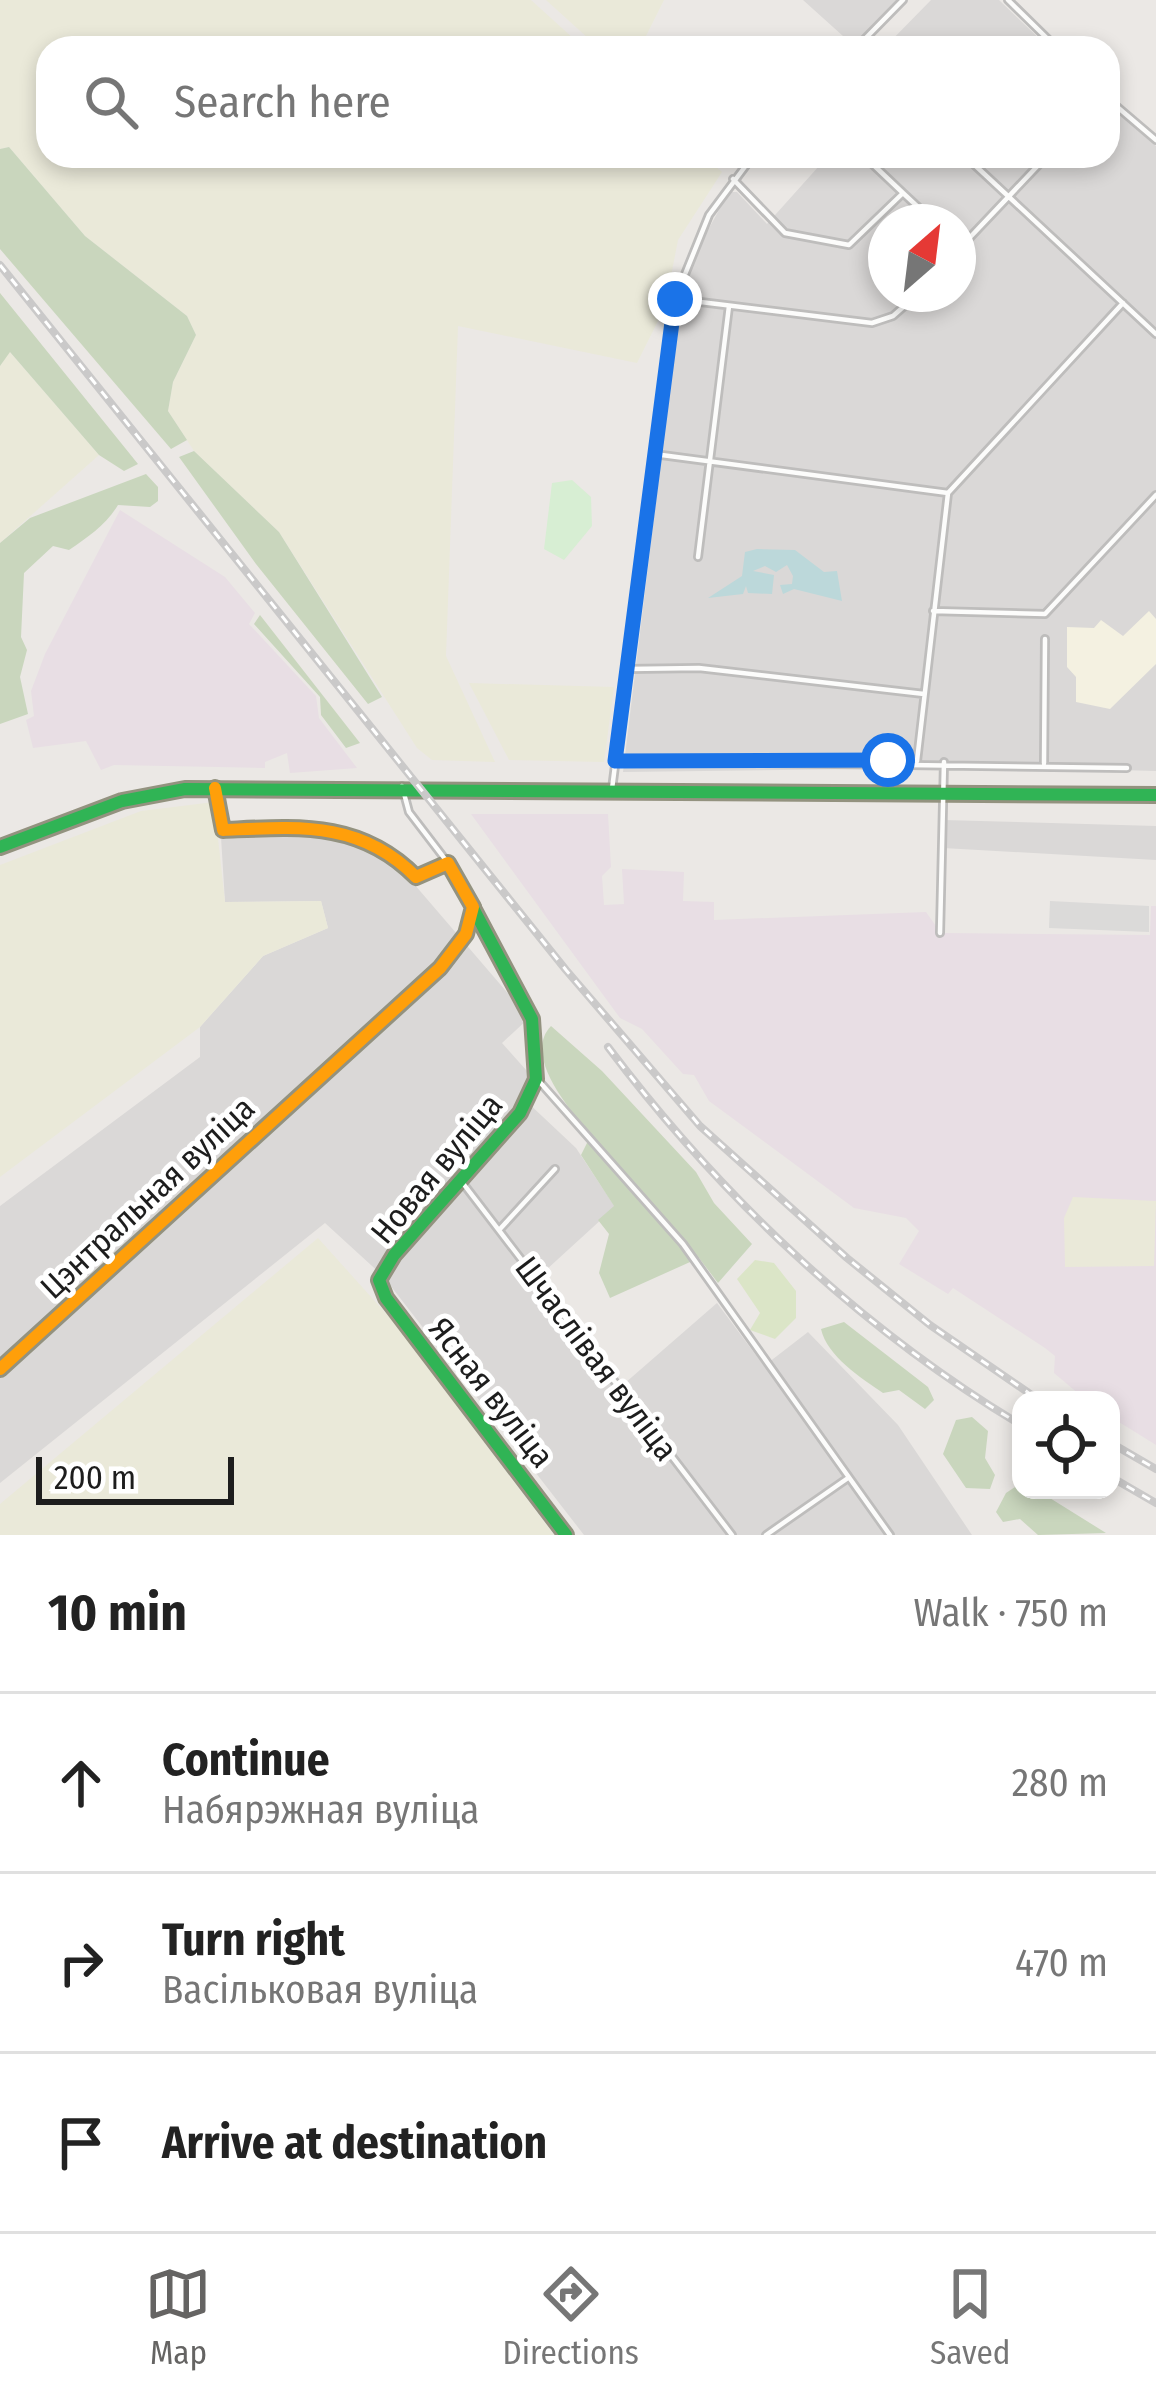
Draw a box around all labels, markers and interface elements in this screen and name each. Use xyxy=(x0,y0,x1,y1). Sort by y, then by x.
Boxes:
search box xyxy=(36,36,1120,168)
icon: search xyxy=(78,69,144,135)
text: Search here xyxy=(174,75,391,129)
north arrow xyxy=(868,204,976,312)
route end xyxy=(648,272,702,326)
route start xyxy=(861,733,915,787)
street label: Новая вуліца xyxy=(363,1086,511,1252)
street label: Цэнтральная вуліца xyxy=(32,1088,263,1307)
street label: Шчаслівая вуліца xyxy=(506,1249,686,1468)
street label: Ясная вуліца xyxy=(420,1310,562,1476)
map controls xyxy=(1012,1391,1120,1499)
button: locate xyxy=(1012,1391,1120,1499)
scale bar xyxy=(36,1451,234,1504)
text: 200 m xyxy=(54,1458,136,1498)
text: 10 min xyxy=(48,1582,187,1644)
text: Walk · 750 m xyxy=(914,1590,1108,1636)
text: Continue xyxy=(162,1733,330,1787)
icon: ahead xyxy=(48,1750,114,1816)
text: 280 m xyxy=(1012,1760,1108,1806)
text: Набярэжная вуліца xyxy=(162,1787,479,1833)
text: Turn right xyxy=(162,1913,345,1967)
icon: right xyxy=(48,1930,114,1996)
text: 470 m xyxy=(1015,1940,1108,1986)
text: Васільковая вуліца xyxy=(162,1967,478,2013)
icon: arrive xyxy=(48,2110,114,2176)
text: Arrive at destination xyxy=(162,2116,547,2170)
tab: Map xyxy=(145,2261,211,2373)
tab: Directions xyxy=(502,2261,639,2373)
tab: Saved xyxy=(930,2261,1010,2373)

